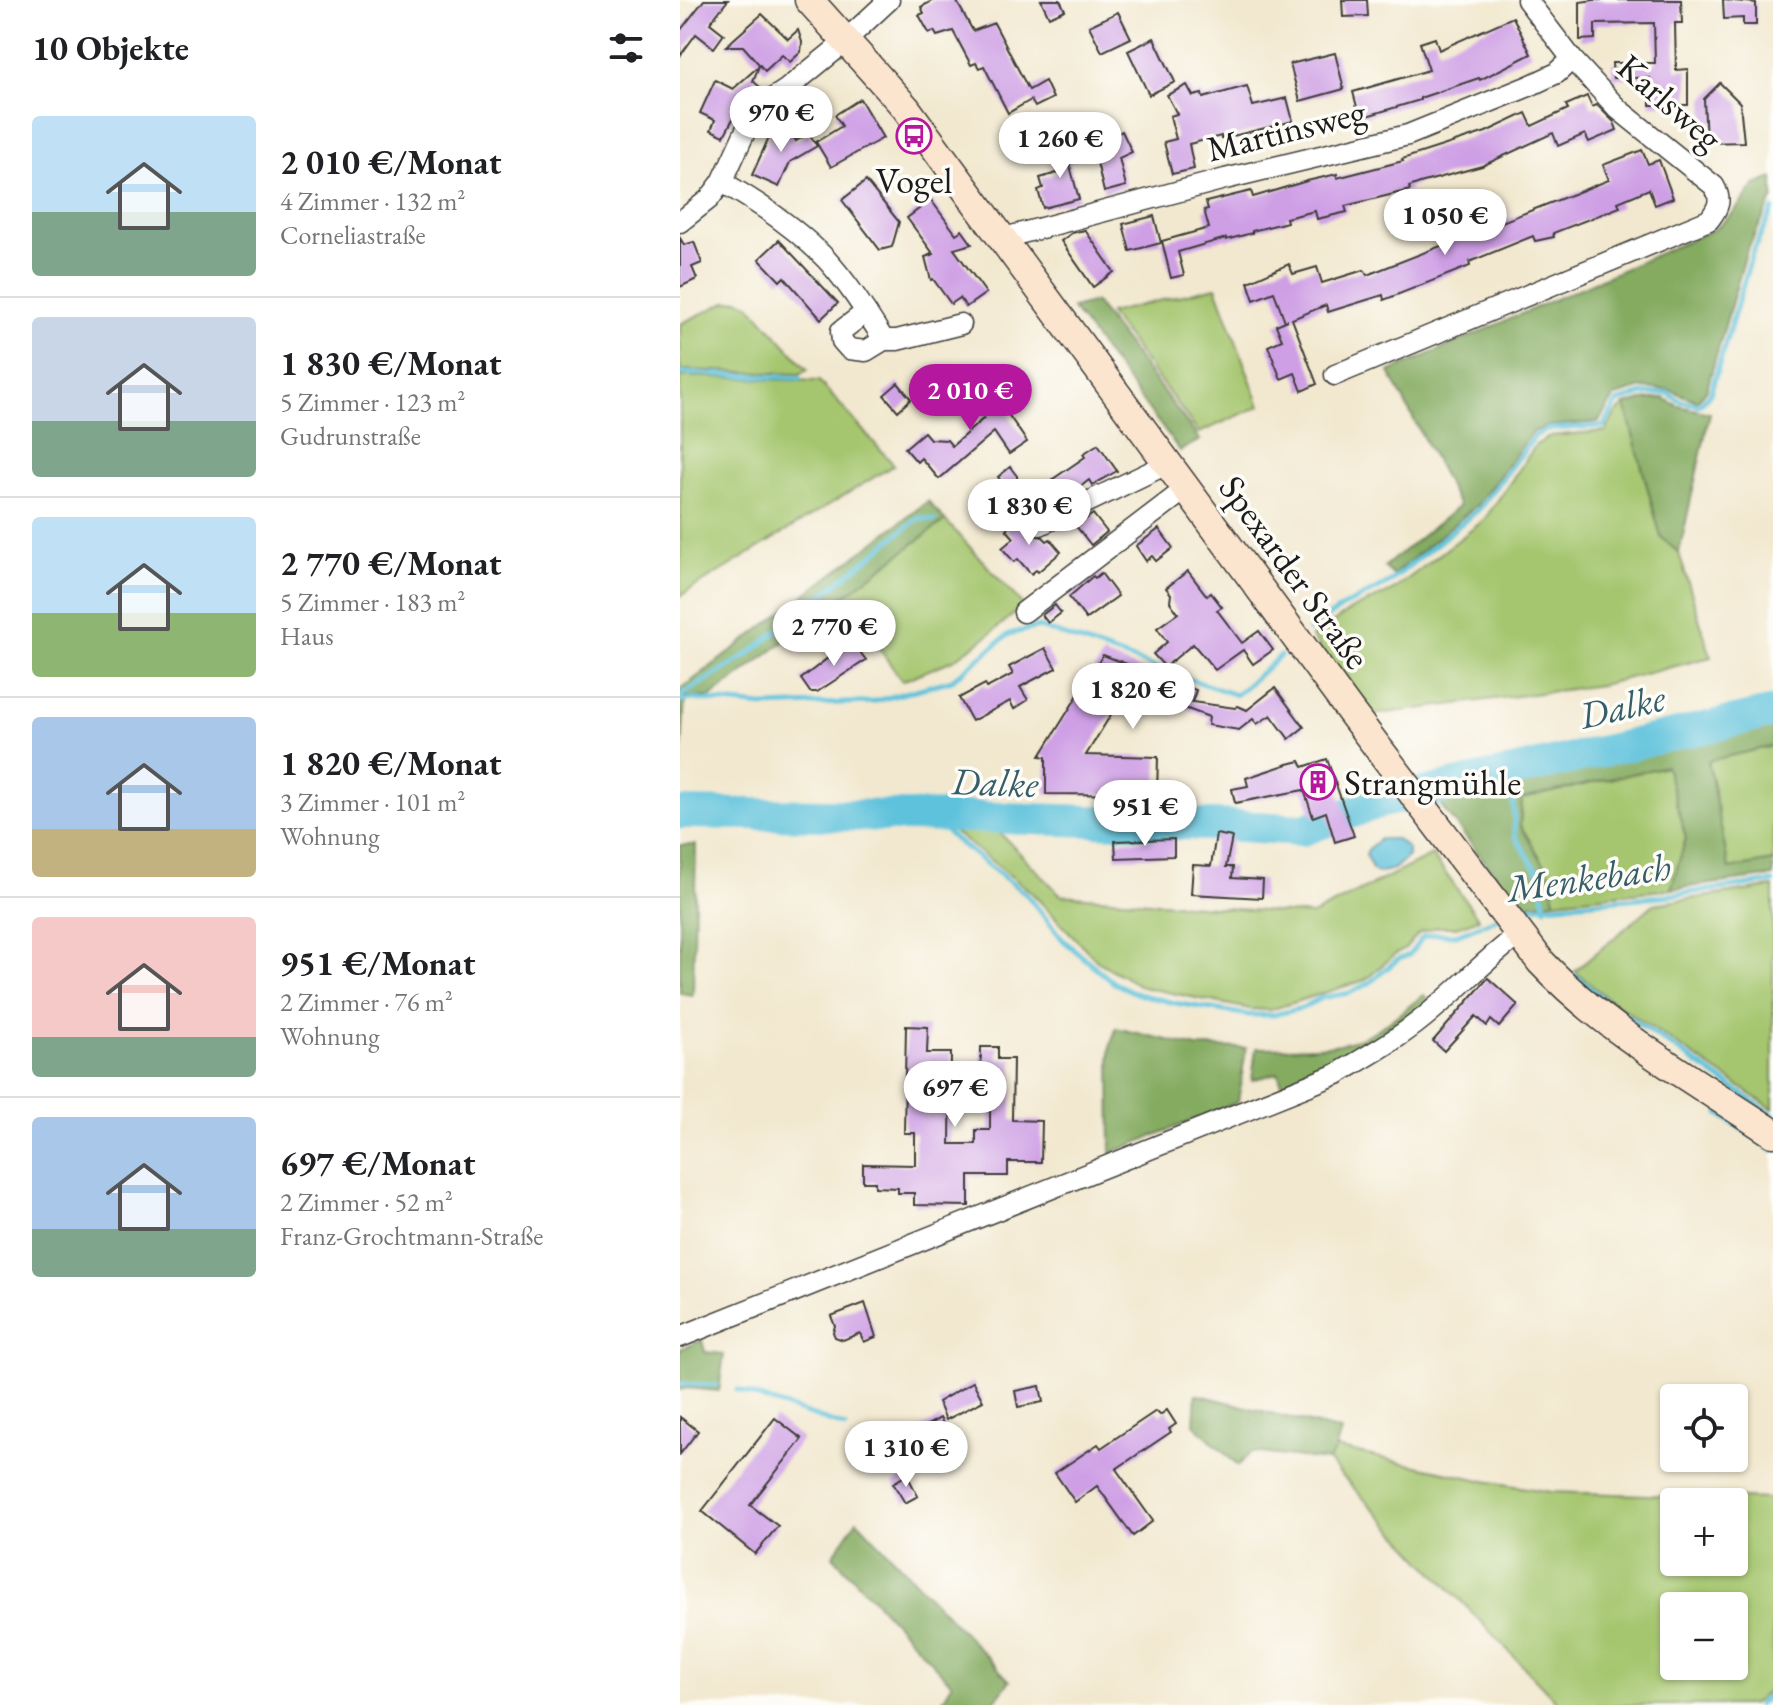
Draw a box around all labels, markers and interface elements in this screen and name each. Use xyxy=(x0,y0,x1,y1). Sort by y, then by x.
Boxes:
text: 10 Objekte xyxy=(32,26,189,70)
icon: filters xyxy=(604,26,648,70)
street label: Karlsweg xyxy=(1608,43,1733,161)
pin: 970 € xyxy=(725,86,837,154)
street label: Martinsweg xyxy=(1202,87,1371,172)
text: 970 € xyxy=(748,95,814,129)
pin: 1 260 € xyxy=(986,112,1134,180)
bus stop icon: Vogel xyxy=(895,117,933,155)
text: 1 260 € xyxy=(1017,121,1103,155)
text: 2 010 €/Monat xyxy=(280,140,501,184)
icon: home xyxy=(96,148,192,244)
place label: Vogel xyxy=(876,157,952,204)
text: 4 Zimmer · 132 m² xyxy=(280,184,465,218)
pin: 1 050 € xyxy=(1371,189,1519,257)
text: 1 050 € xyxy=(1402,198,1488,232)
text: Corneliastraße xyxy=(280,218,426,252)
text: 1 830 €/Monat xyxy=(280,341,501,385)
icon: home xyxy=(96,349,192,445)
pin: 2 010 € xyxy=(896,364,1044,432)
text: 2 010 € xyxy=(927,373,1013,407)
text: 5 Zimmer · 123 m² xyxy=(280,385,465,419)
text: Gudrunstraße xyxy=(280,419,421,453)
street label: Spexarder Straße xyxy=(1209,466,1381,678)
pin: 1 830 € xyxy=(955,479,1103,547)
text: 1 830 € xyxy=(986,488,1072,522)
text: 2 770 €/Monat xyxy=(280,541,501,585)
icon: home xyxy=(96,549,192,645)
text: 5 Zimmer · 183 m² xyxy=(280,585,465,619)
pin: 2 770 € xyxy=(760,600,908,668)
text: 2 770 € xyxy=(791,609,877,643)
text: Haus xyxy=(280,619,334,653)
pin: 1 820 € xyxy=(1059,663,1207,731)
text: 1 820 € xyxy=(1090,672,1176,706)
water label: Dalke xyxy=(1573,672,1671,740)
text: 1 820 €/Monat xyxy=(280,741,501,785)
icon: home xyxy=(96,749,192,845)
water label: Dalke xyxy=(950,756,1040,808)
place label: Strangmühle xyxy=(1344,759,1521,806)
building icon: Strangmühle xyxy=(1299,763,1337,801)
pin: 951 € xyxy=(1089,780,1201,848)
text: 3 Zimmer · 101 m² xyxy=(280,785,465,819)
text: 951 € xyxy=(1112,789,1178,823)
text: Wohnung xyxy=(280,819,380,853)
water label: Menkebach xyxy=(1502,841,1674,913)
text: 951 €/Monat xyxy=(280,941,475,985)
icon: home xyxy=(96,949,192,1045)
text: 2 Zimmer · 76 m² xyxy=(280,985,453,1019)
text: Wohnung xyxy=(280,1019,380,1053)
pin: 697 € xyxy=(899,1061,1011,1129)
text: 697 € xyxy=(922,1070,988,1104)
text: 697 €/Monat xyxy=(280,1141,475,1185)
icon: home xyxy=(96,1149,192,1245)
text: 2 Zimmer · 52 m² xyxy=(280,1185,453,1219)
text: Franz-Grochtmann-Straße xyxy=(280,1219,543,1253)
map controls xyxy=(1660,1384,1748,1680)
button: locate xyxy=(1660,1384,1748,1472)
pin: 1 310 € xyxy=(832,1421,980,1489)
text: 1 310 € xyxy=(863,1430,949,1464)
button: + xyxy=(1660,1488,1748,1576)
button: − xyxy=(1660,1592,1748,1680)

